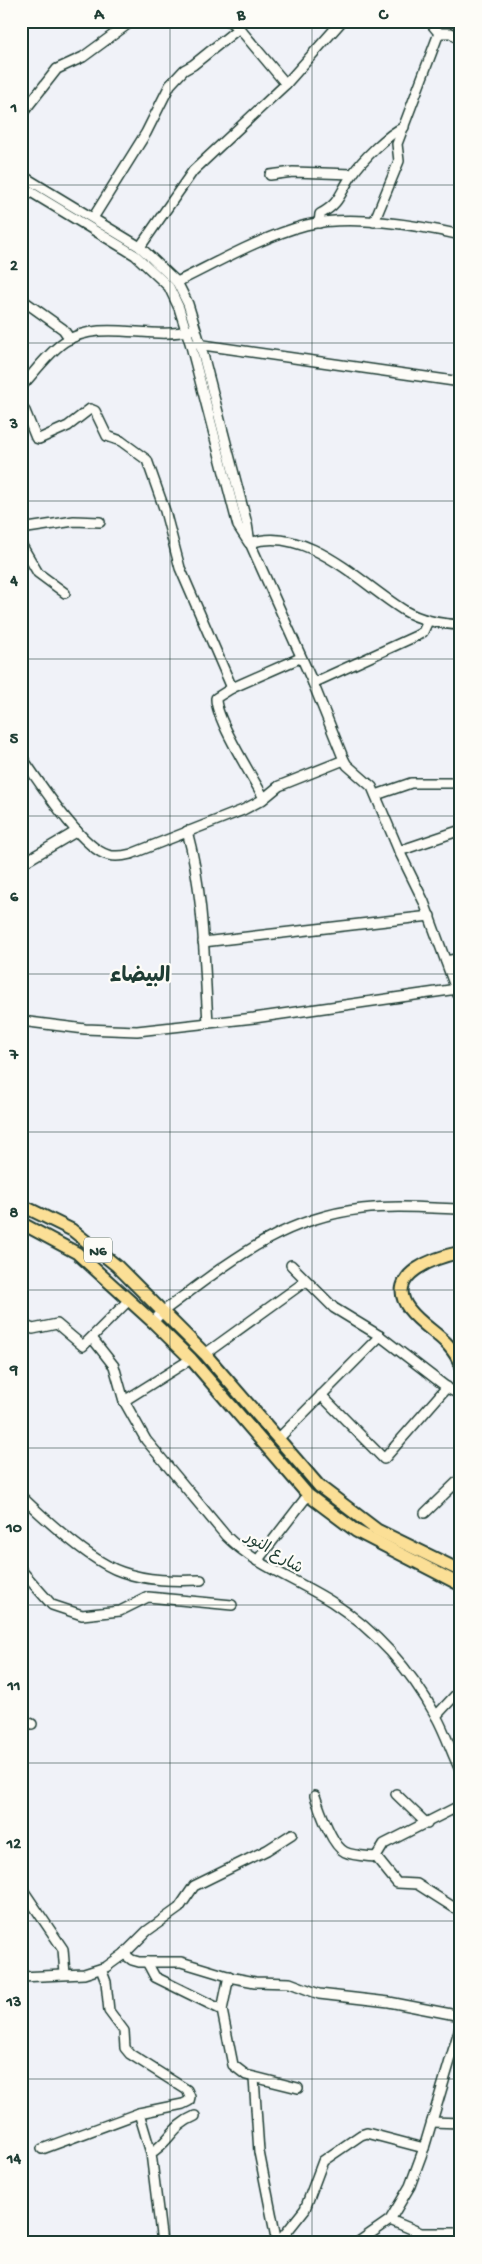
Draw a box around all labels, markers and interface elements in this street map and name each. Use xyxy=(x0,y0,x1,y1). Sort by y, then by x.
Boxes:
text: A xyxy=(93,7,105,26)
text: B xyxy=(236,7,246,26)
text: C xyxy=(378,7,389,26)
text: 1 xyxy=(10,100,17,119)
text: 2 xyxy=(10,258,18,277)
text: 3 xyxy=(9,416,18,435)
text: 4 xyxy=(9,573,18,592)
text: 5 xyxy=(10,731,19,750)
text: 6 xyxy=(10,889,19,908)
district label: البيضاء xyxy=(110,965,170,990)
text: 7 xyxy=(9,1047,19,1066)
text: 8 xyxy=(10,1205,19,1224)
road number: N6 xyxy=(84,1238,112,1262)
text: 9 xyxy=(9,1362,18,1381)
text: 10 xyxy=(5,1520,22,1539)
street label: شارع النور xyxy=(239,1528,306,1579)
text: 11 xyxy=(7,1678,20,1697)
text: 12 xyxy=(6,1836,21,1855)
text: 13 xyxy=(6,1994,21,2013)
text: 14 xyxy=(6,2151,21,2170)

